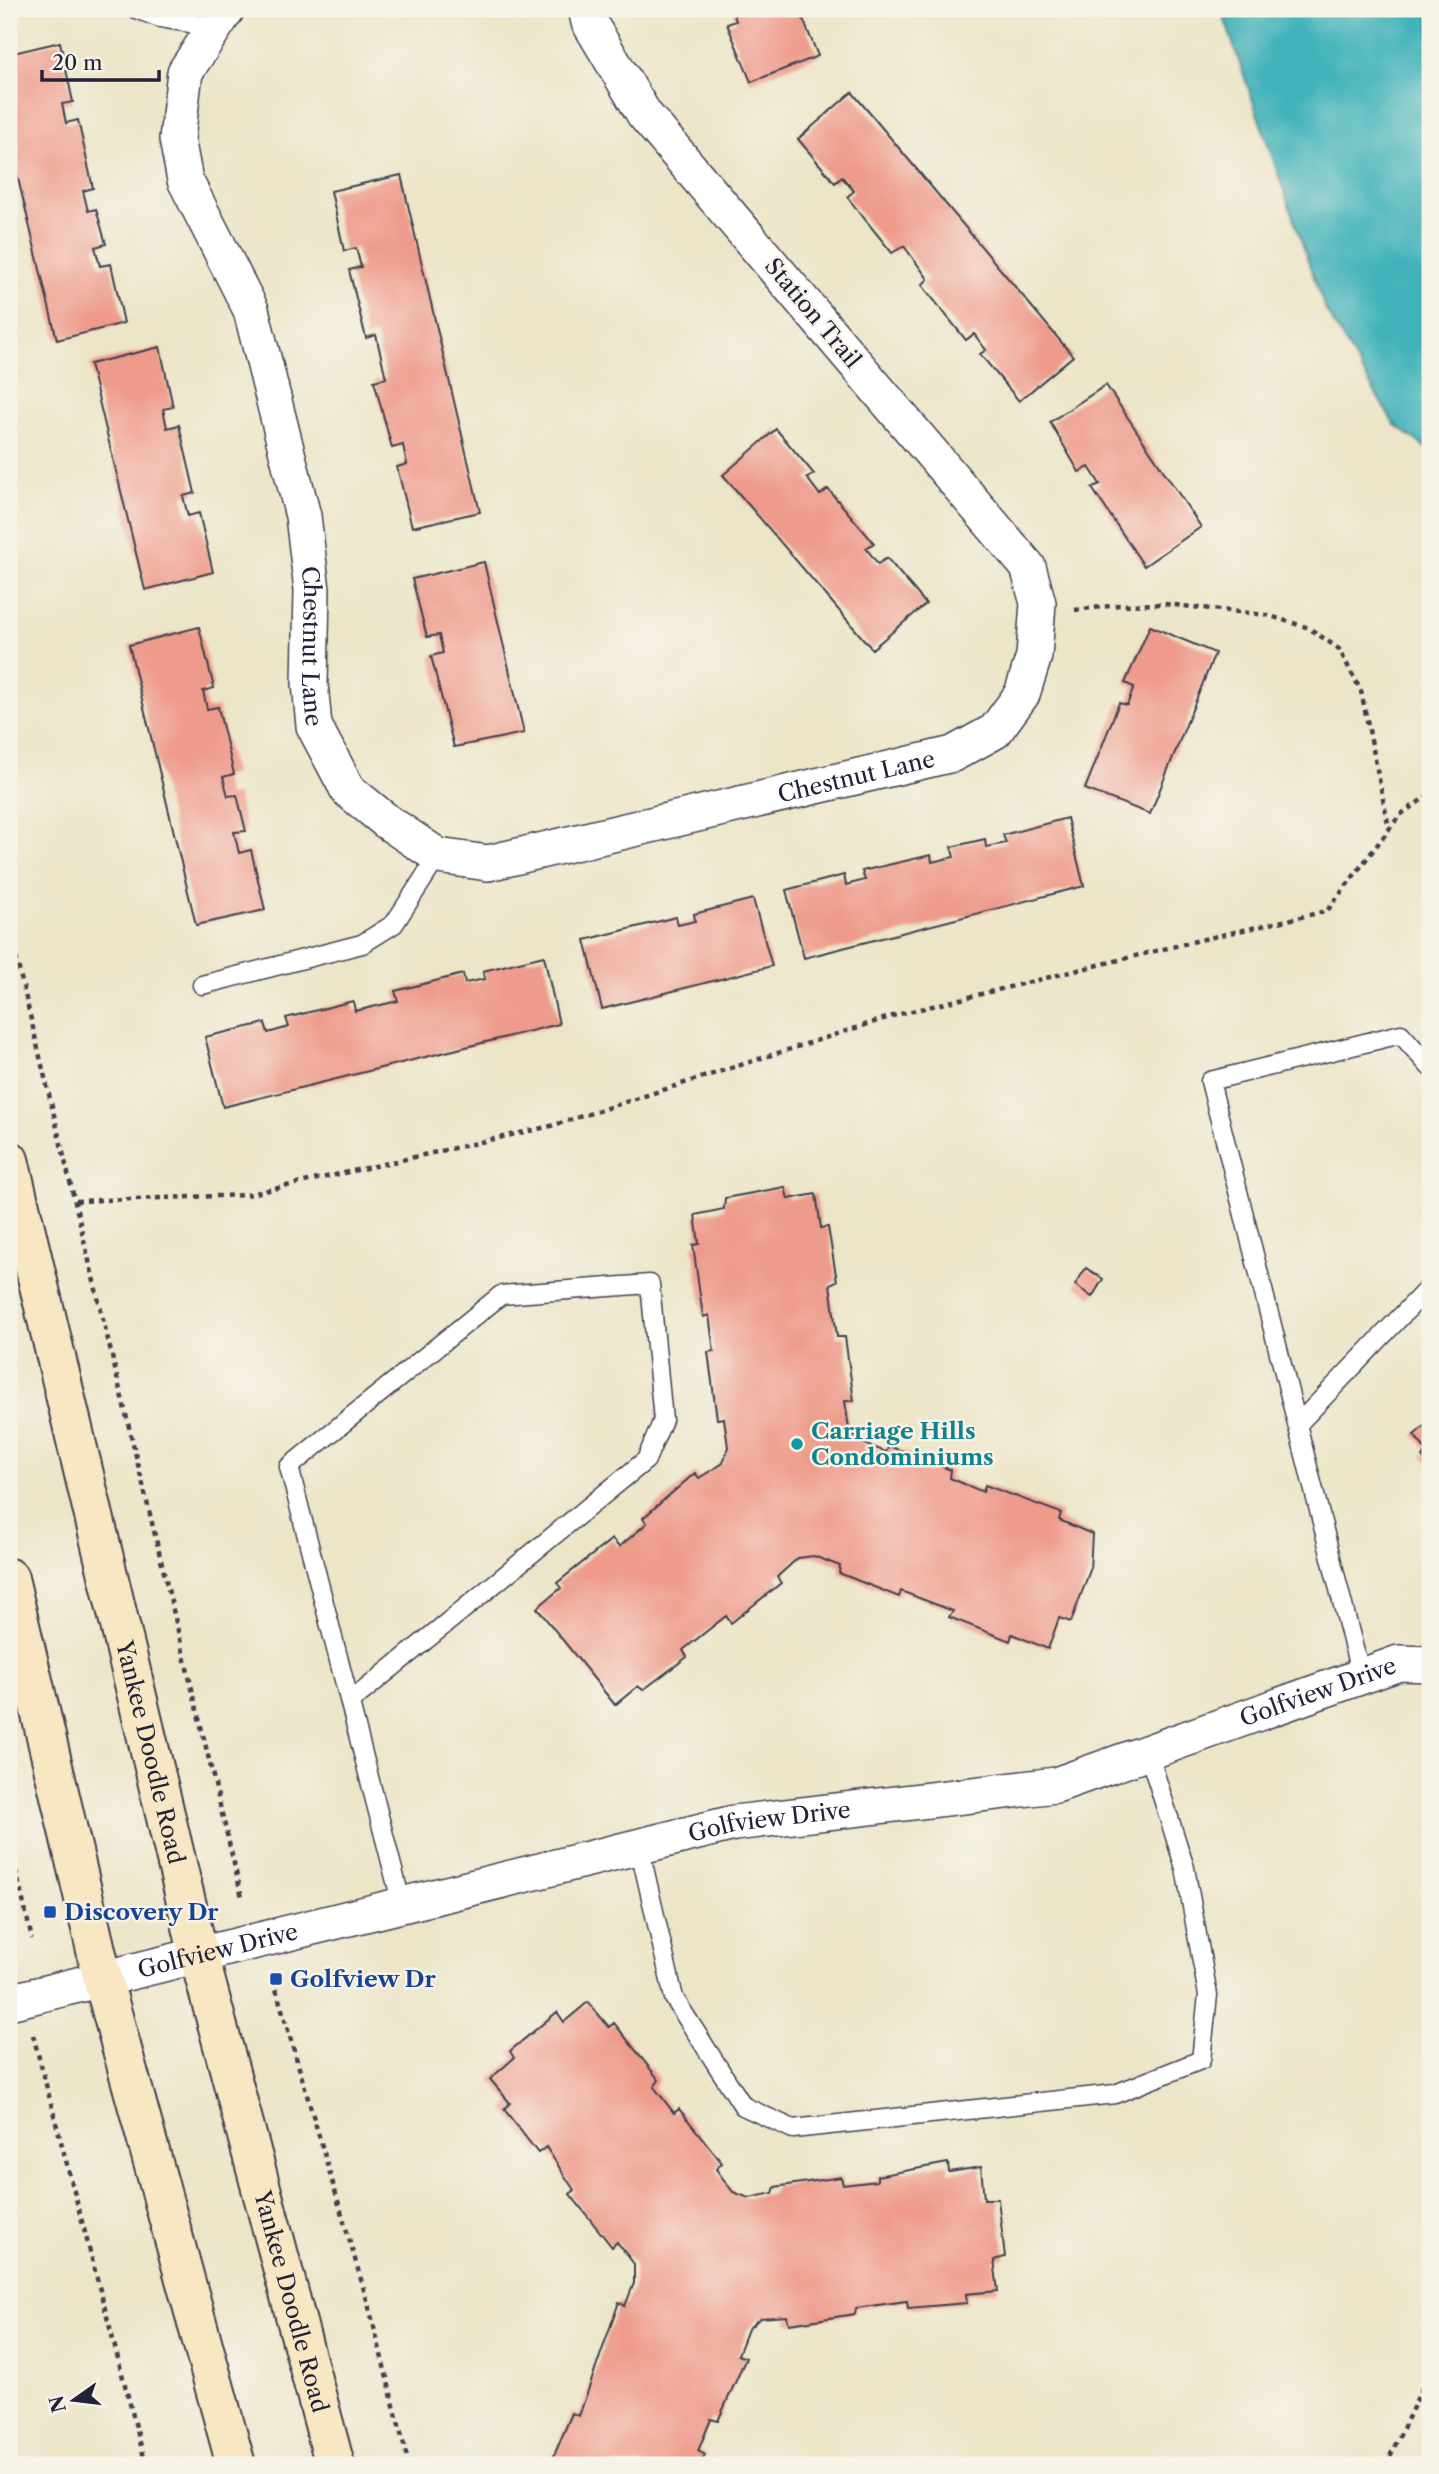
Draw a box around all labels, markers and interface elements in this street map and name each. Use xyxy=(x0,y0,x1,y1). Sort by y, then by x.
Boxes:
scale bar xyxy=(42,38,159,82)
text: 20 m xyxy=(52,50,103,75)
street label: Station Trail xyxy=(759,252,867,374)
street label: Chestnut Lane xyxy=(295,564,328,728)
street label: Chestnut Lane xyxy=(775,745,938,809)
place label: Carriage Hills Condominiums xyxy=(811,1417,994,1471)
marker: Carriage Hills Condominiums xyxy=(789,1436,805,1452)
street label: Yankee Doodle Road xyxy=(110,1637,191,1867)
street label: Golfview Drive xyxy=(1236,1651,1400,1733)
street label: Golfview Drive xyxy=(685,1795,852,1848)
place label: Discovery Dr xyxy=(64,1898,219,1926)
marker: Discovery Dr xyxy=(42,1904,58,1920)
street label: Golfview Drive xyxy=(135,1917,301,1984)
place label: Golfview Dr xyxy=(290,1965,436,1993)
marker: Golfview Dr xyxy=(268,1971,284,1987)
street label: Yankee Doodle Road xyxy=(248,2186,334,2416)
north arrow xyxy=(38,2366,108,2436)
text: N xyxy=(45,2393,71,2415)

